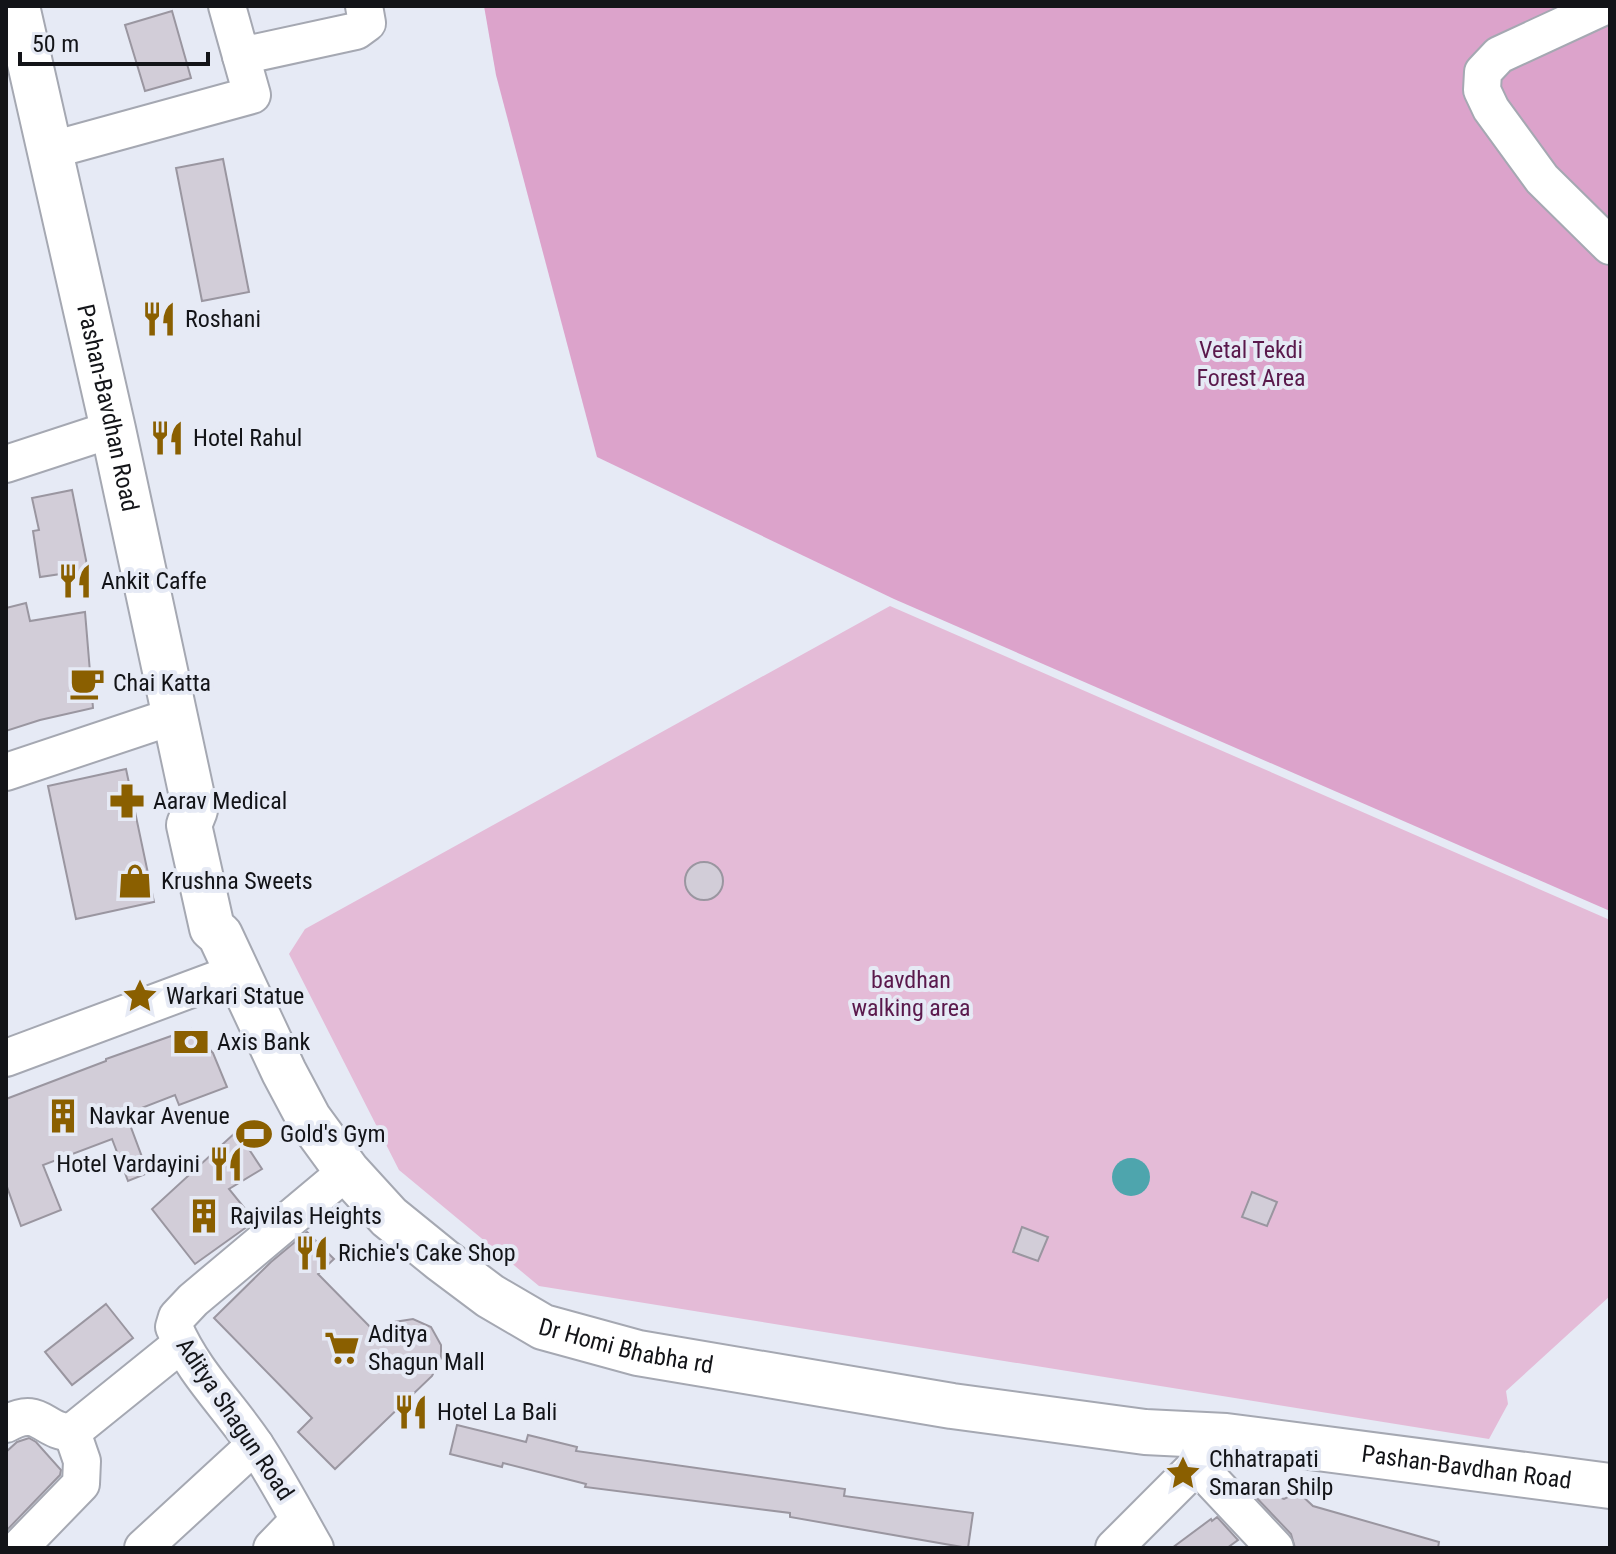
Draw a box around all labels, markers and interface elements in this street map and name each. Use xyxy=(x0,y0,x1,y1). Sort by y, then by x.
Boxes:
scale bar xyxy=(20,16,208,66)
text: 50 m xyxy=(32,30,79,58)
restaurant icon: Roshani xyxy=(140,300,178,338)
street label: Pashan-Bavdhan Road xyxy=(71,302,144,514)
place label: Roshani xyxy=(185,305,261,333)
park label: Vetal Tekdi Forest Area xyxy=(1197,336,1305,392)
restaurant icon: Hotel Rahul xyxy=(148,419,186,457)
place label: Hotel Rahul xyxy=(193,424,302,452)
restaurant icon: Ankit Caffe xyxy=(56,562,94,600)
place label: Ankit Caffe xyxy=(101,567,207,595)
cafe icon: Chai Katta xyxy=(68,664,106,702)
place label: Chai Katta xyxy=(113,669,211,697)
pharmacy icon: Aarav Medical xyxy=(108,782,146,820)
place label: Aarav Medical xyxy=(153,787,287,815)
shop icon: Krushna Sweets xyxy=(116,862,154,900)
place label: Krushna Sweets xyxy=(161,867,313,895)
park label: bavdhan walking area xyxy=(851,966,971,1022)
place icon: Warkari Statue xyxy=(121,977,159,1015)
place label: Warkari Statue xyxy=(166,982,304,1010)
bank icon: Axis Bank xyxy=(172,1023,210,1061)
place label: Axis Bank xyxy=(217,1028,311,1056)
building icon: Navkar Avenue xyxy=(44,1097,82,1135)
place label: Navkar Avenue xyxy=(89,1102,230,1130)
sports icon: Gold's Gym xyxy=(235,1115,273,1153)
place label: Gold's Gym xyxy=(280,1120,386,1148)
restaurant icon: Hotel Vardayini xyxy=(207,1145,245,1183)
place label: Hotel Vardayini xyxy=(56,1150,200,1178)
building icon: Rajvilas Heights xyxy=(185,1197,223,1235)
place label: Rajvilas Heights xyxy=(230,1202,382,1230)
restaurant icon: Richie's Cake Shop xyxy=(293,1234,331,1272)
place label: Richie's Cake Shop xyxy=(338,1239,516,1267)
street label: Dr Homi Bhabha rd xyxy=(536,1313,715,1379)
place label: Aditya Shagun Mall xyxy=(368,1320,485,1376)
supermarket icon: Aditya Shagun Mall xyxy=(323,1329,361,1367)
street label: Aditya Shagun Road xyxy=(170,1333,300,1505)
restaurant icon: Hotel La Bali xyxy=(392,1393,430,1431)
place label: Hotel La Bali xyxy=(437,1398,557,1426)
street label: Pashan-Bavdhan Road xyxy=(1360,1440,1573,1495)
place label: Chhatrapati Smaran Shilp xyxy=(1209,1445,1333,1501)
place icon: Chhatrapati Smaran Shilp xyxy=(1164,1454,1202,1492)

